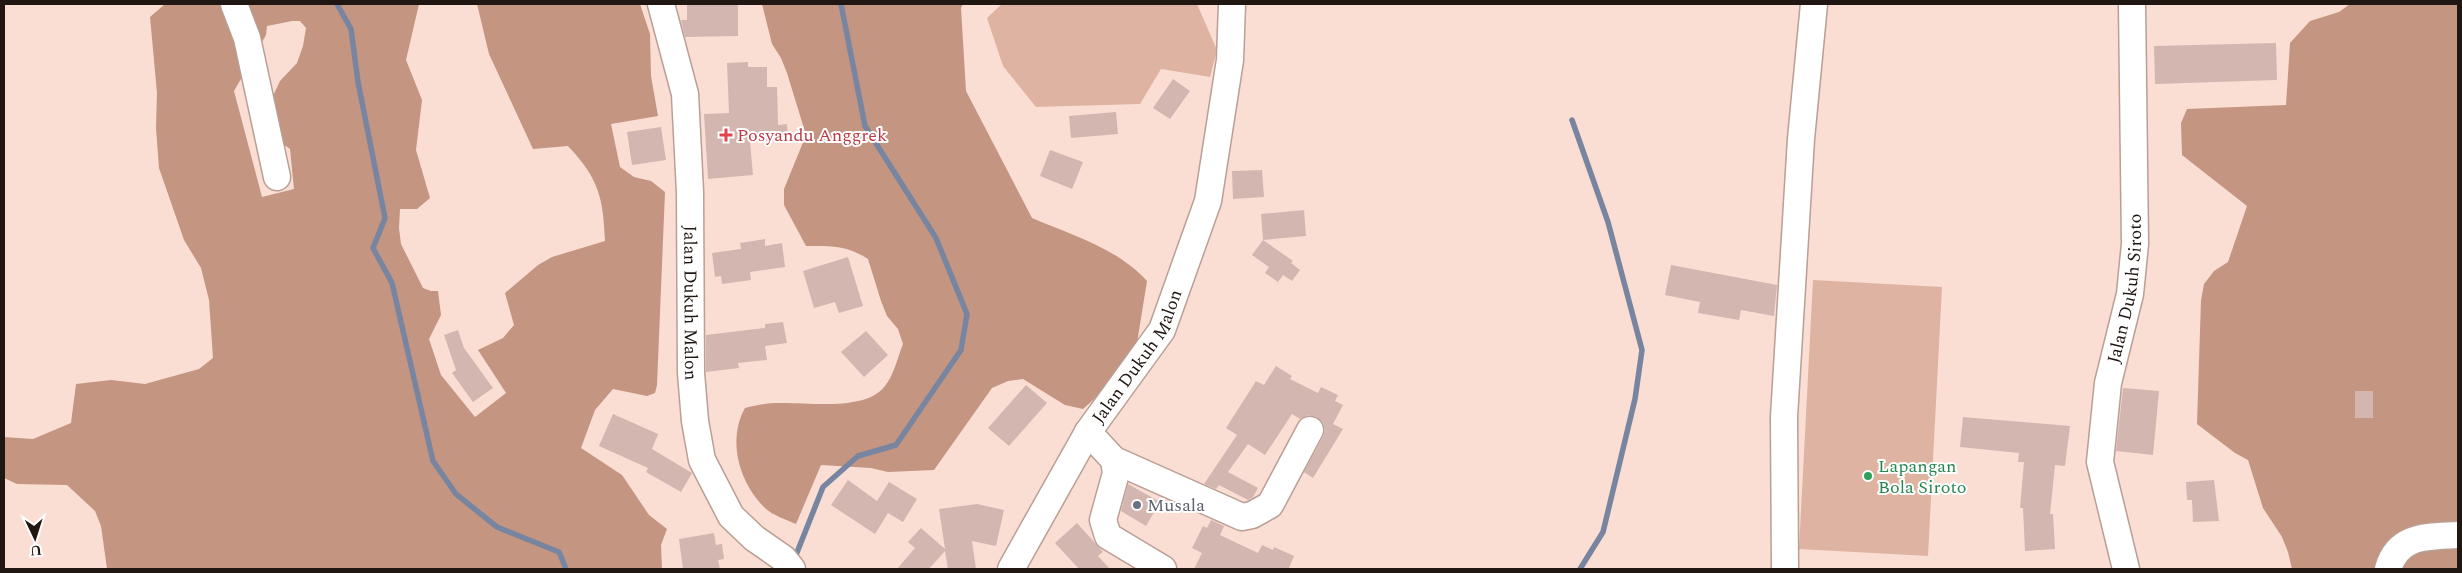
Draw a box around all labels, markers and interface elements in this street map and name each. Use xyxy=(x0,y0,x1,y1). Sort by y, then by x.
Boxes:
place label: Posyandu Anggrek xyxy=(737,122,887,149)
marker: Posyandu Anggrek xyxy=(719,128,733,142)
street label: Jalan Dukuh Siroto xyxy=(2100,214,2149,366)
street label: Jalan Dukuh Malon xyxy=(677,225,705,381)
street label: Jalan Dukuh Malon xyxy=(1085,286,1189,429)
place label: Lapangan Bola Siroto xyxy=(1878,453,1967,501)
marker: Lapangan Bola Siroto xyxy=(1862,470,1874,482)
place label: Musala xyxy=(1147,492,1205,519)
marker: Musala xyxy=(1131,499,1143,511)
north arrow xyxy=(10,513,60,563)
text: U xyxy=(29,540,42,561)

